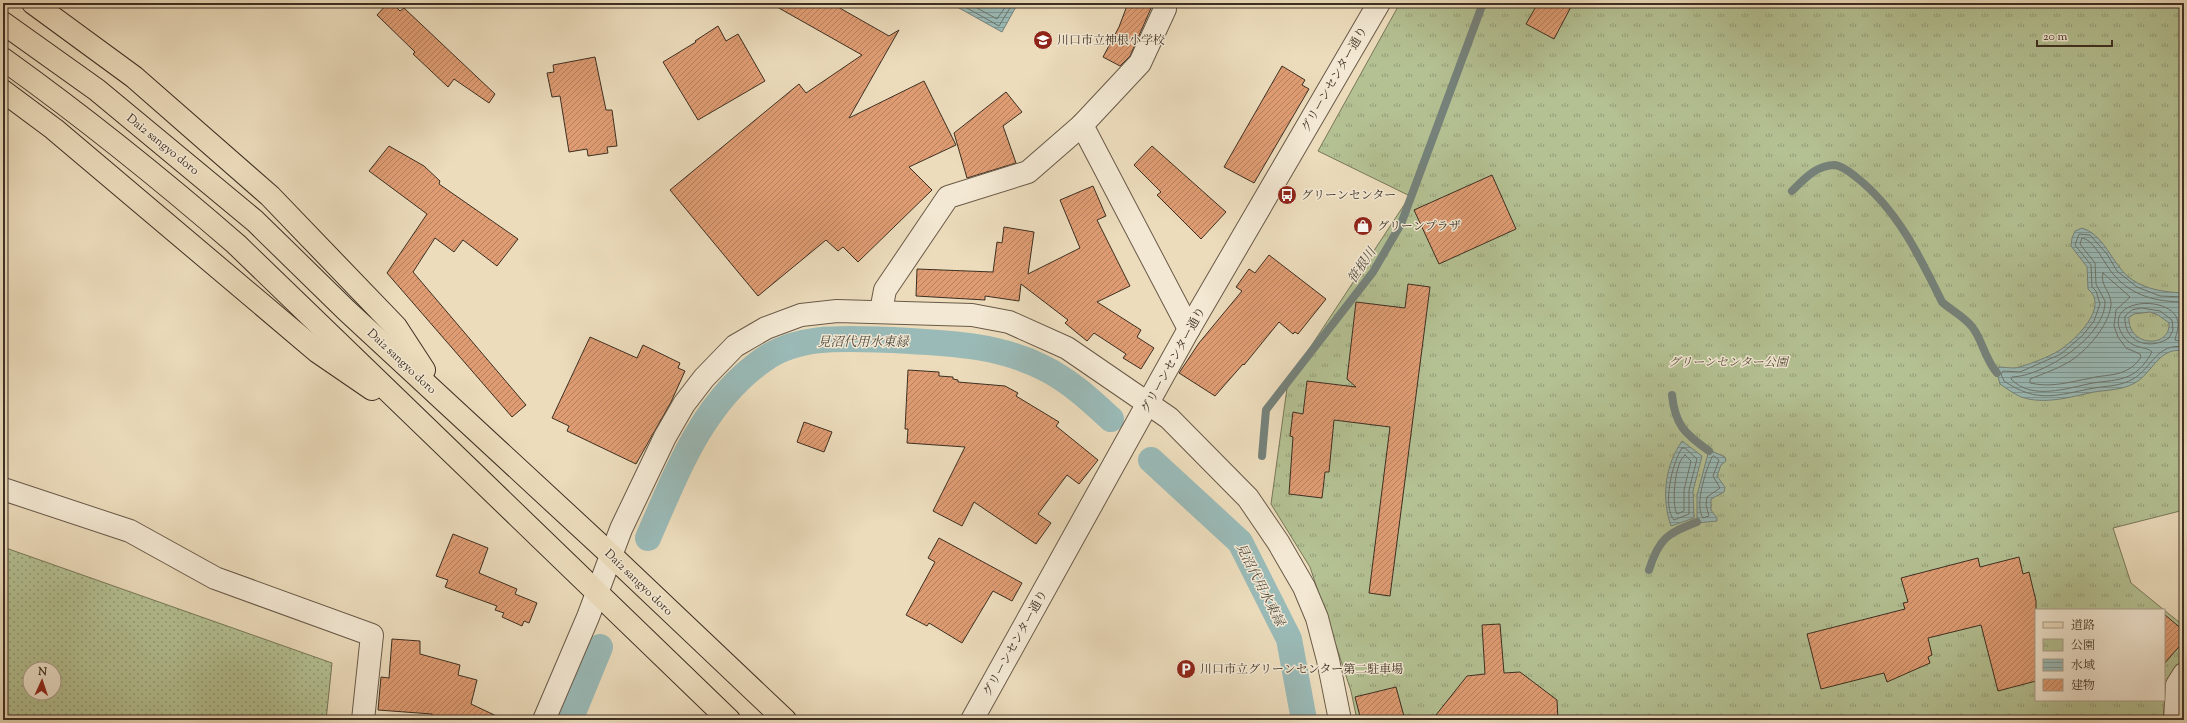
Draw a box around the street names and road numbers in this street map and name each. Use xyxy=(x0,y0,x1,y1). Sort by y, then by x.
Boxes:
street label: グリーンセンター通り xyxy=(1297,23,1372,136)
street label: Dai2 sangyo doro xyxy=(122,110,203,180)
street label: グリーンセンター通り xyxy=(1137,304,1211,417)
street label: Dai2 sangyo doro xyxy=(363,325,440,399)
street label: Dai2 sangyo doro xyxy=(600,545,677,620)
street label: グリーンセンター通り xyxy=(979,587,1053,700)

